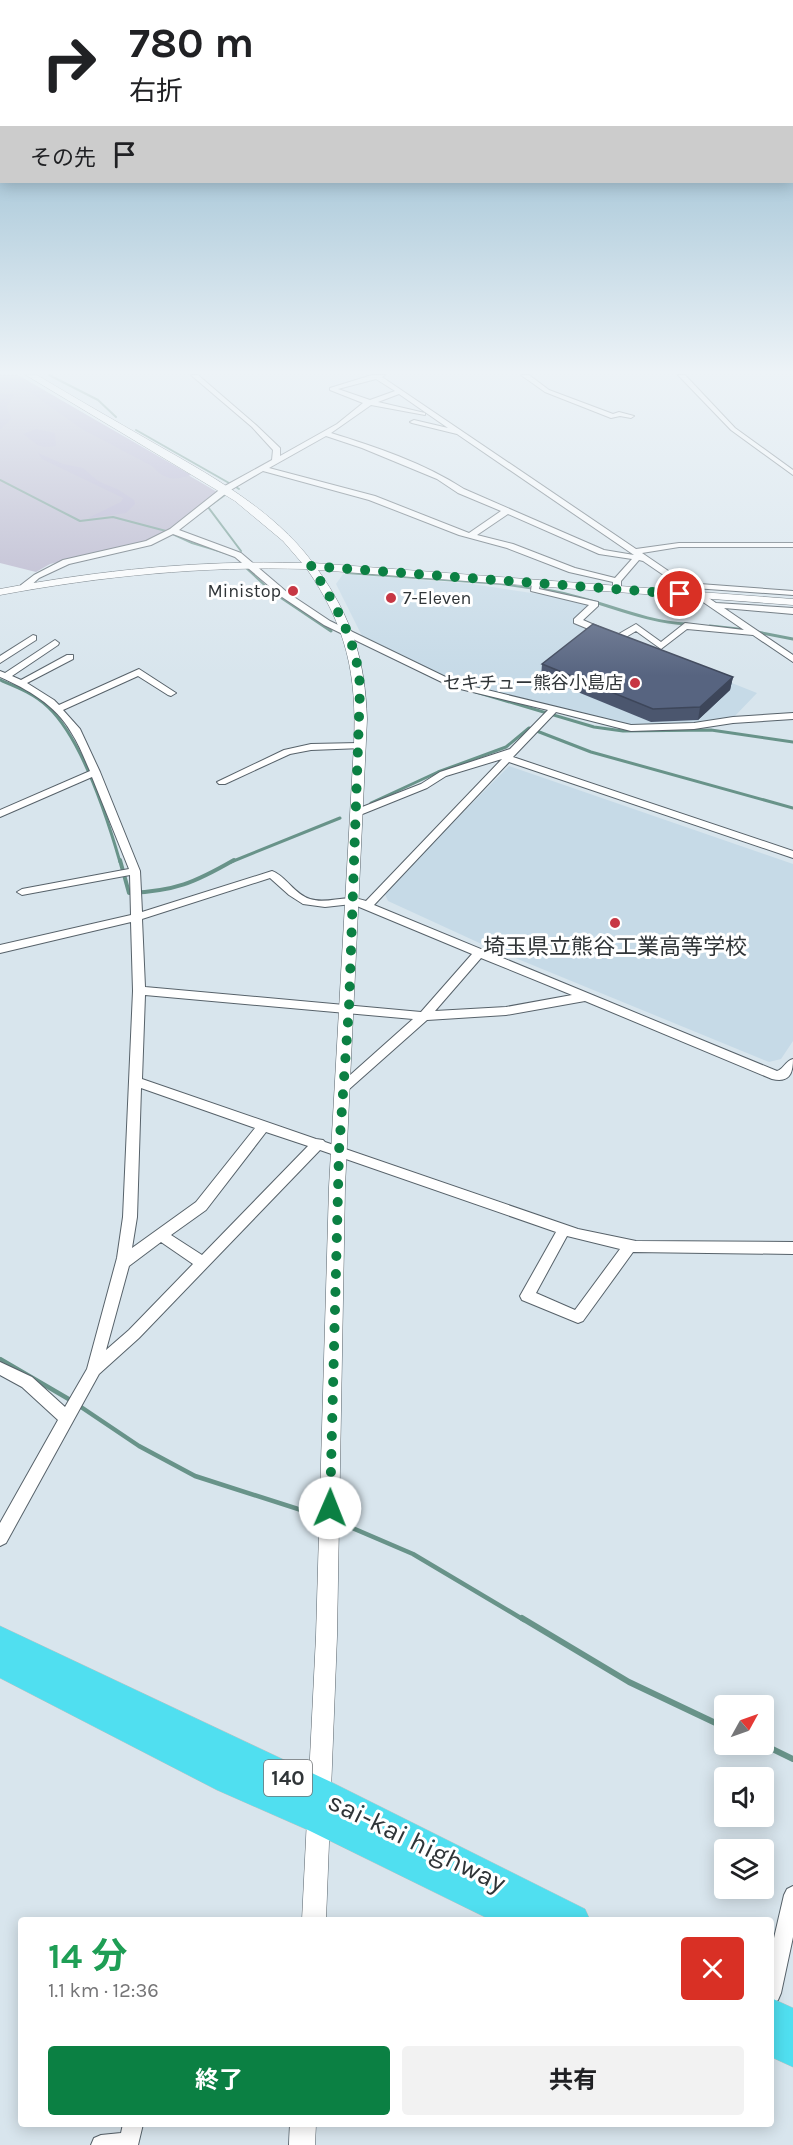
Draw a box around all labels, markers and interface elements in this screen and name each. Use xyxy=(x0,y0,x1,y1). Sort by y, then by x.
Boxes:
text: 780 m xyxy=(129,18,254,68)
icon: right xyxy=(30,24,108,102)
text: 右折 xyxy=(129,75,183,107)
icon: arrive xyxy=(108,138,141,171)
text: その先 xyxy=(30,145,96,171)
pin xyxy=(654,568,705,619)
icon: arrive xyxy=(663,577,696,610)
place label: Ministop xyxy=(208,580,281,602)
marker: Ministop xyxy=(286,584,300,598)
place label: 7-Eleven xyxy=(403,587,471,609)
marker: 7-Eleven xyxy=(384,591,398,605)
place label: セキチュー熊谷小島店 xyxy=(443,672,623,694)
marker: セキチュー熊谷小島店 xyxy=(628,676,642,690)
marker: 埼玉県立熊谷工業高等学校 xyxy=(608,916,622,930)
place label: 埼玉県立熊谷工業高等学校 xyxy=(483,934,747,960)
position arrow xyxy=(298,1476,362,1540)
north arrow xyxy=(714,1695,774,1755)
map controls xyxy=(714,1695,774,1899)
road number: 140 xyxy=(264,1760,312,1796)
button: sound xyxy=(714,1767,774,1827)
street label: sai-kai highway xyxy=(323,1785,512,1899)
button: layers xyxy=(714,1839,774,1899)
text: 14 分 xyxy=(48,1935,127,1977)
button: close xyxy=(681,1937,744,2000)
text: 1.1 km · 12:36 xyxy=(48,1979,159,2002)
button: 終了 xyxy=(48,2046,390,2115)
button: 共有 xyxy=(402,2046,744,2115)

